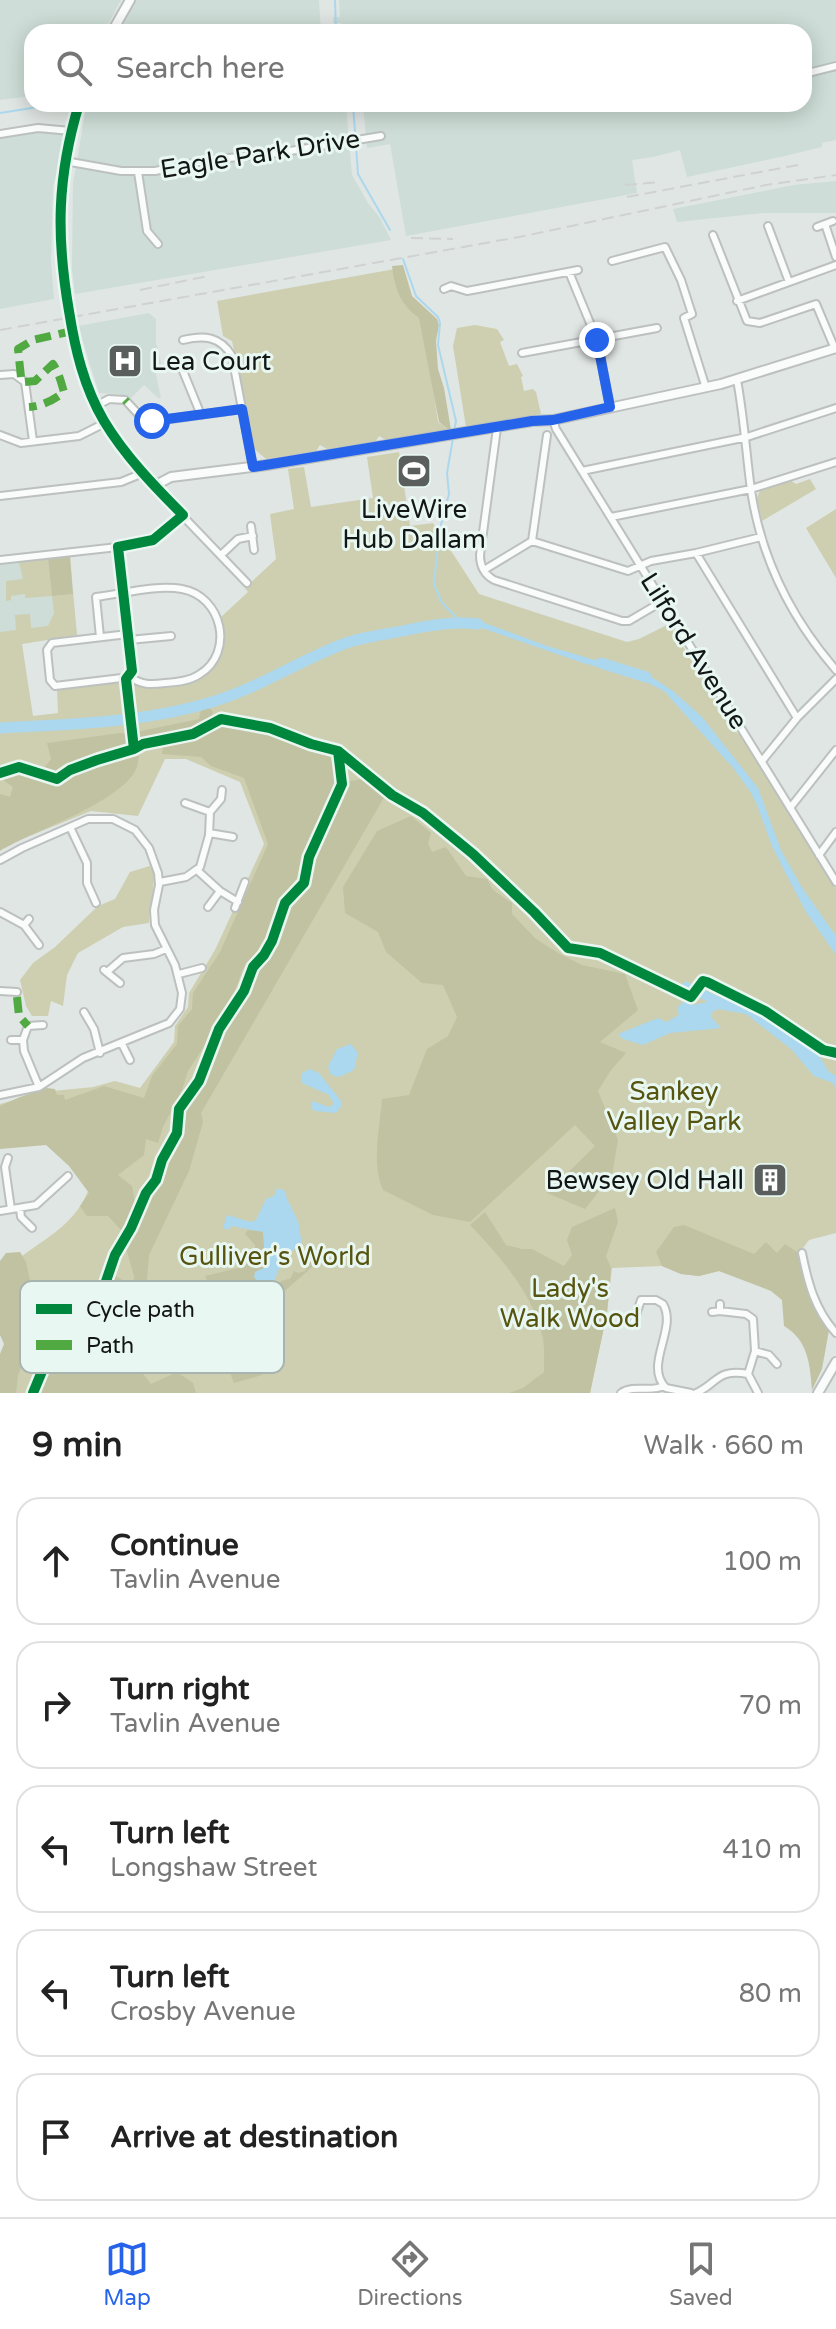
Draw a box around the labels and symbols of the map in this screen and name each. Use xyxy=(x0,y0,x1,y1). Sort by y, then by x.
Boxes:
street label: Eagle Park Drive xyxy=(158,123,362,185)
route end xyxy=(579,322,615,358)
hospital icon: Lea Court xyxy=(106,342,144,380)
place label: Lea Court xyxy=(151,346,271,377)
route start xyxy=(134,403,170,439)
sports icon: LiveWire Hub Dallam xyxy=(395,452,433,490)
place label: LiveWire Hub Dallam xyxy=(342,494,486,555)
street label: Lilford Avenue xyxy=(634,567,754,735)
park label: Sankey Valley Park xyxy=(606,1076,742,1137)
building icon: Bewsey Old Hall xyxy=(751,1161,789,1199)
place label: Bewsey Old Hall xyxy=(545,1165,744,1196)
park label: Gulliver's World xyxy=(179,1241,371,1272)
park label: Lady's Walk Wood xyxy=(500,1273,640,1334)
legend xyxy=(20,1281,284,1373)
text: Cycle path xyxy=(86,1297,195,1323)
text: Path xyxy=(86,1333,134,1359)

